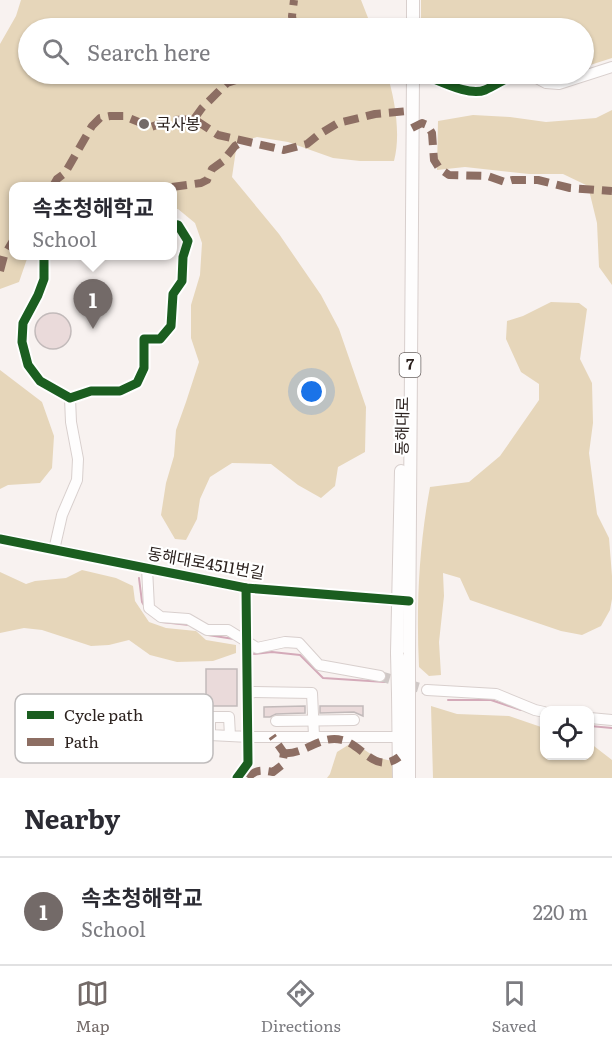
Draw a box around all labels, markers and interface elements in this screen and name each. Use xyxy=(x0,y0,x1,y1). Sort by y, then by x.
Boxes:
search box xyxy=(18,18,594,84)
icon: search xyxy=(39,35,72,68)
text: Search here xyxy=(87,35,210,68)
place label: 국사봉 xyxy=(156,111,200,135)
marker: 국사봉 xyxy=(137,117,151,131)
popup xyxy=(9,182,177,260)
text: 속초청해학교 xyxy=(32,190,154,223)
text: School xyxy=(32,223,97,253)
pin: 1 xyxy=(74,280,112,329)
road number: 7 xyxy=(400,353,420,377)
your location xyxy=(297,377,326,406)
street label: 동해대로 xyxy=(388,396,414,456)
street label: 동해대로4511번길 xyxy=(146,540,267,584)
legend xyxy=(15,694,213,763)
text: Cycle path xyxy=(64,702,144,726)
map controls xyxy=(540,706,594,760)
button: locate xyxy=(540,706,594,760)
text: Path xyxy=(64,729,99,753)
text: Nearby xyxy=(24,798,120,837)
text: 속초청해학교 xyxy=(81,880,202,913)
text: 1 xyxy=(39,896,48,926)
text: 220 m xyxy=(533,896,588,926)
text: School xyxy=(81,913,146,943)
tab: Map xyxy=(76,977,110,1037)
tab: Directions xyxy=(261,977,341,1037)
tab: Saved xyxy=(492,977,536,1037)

